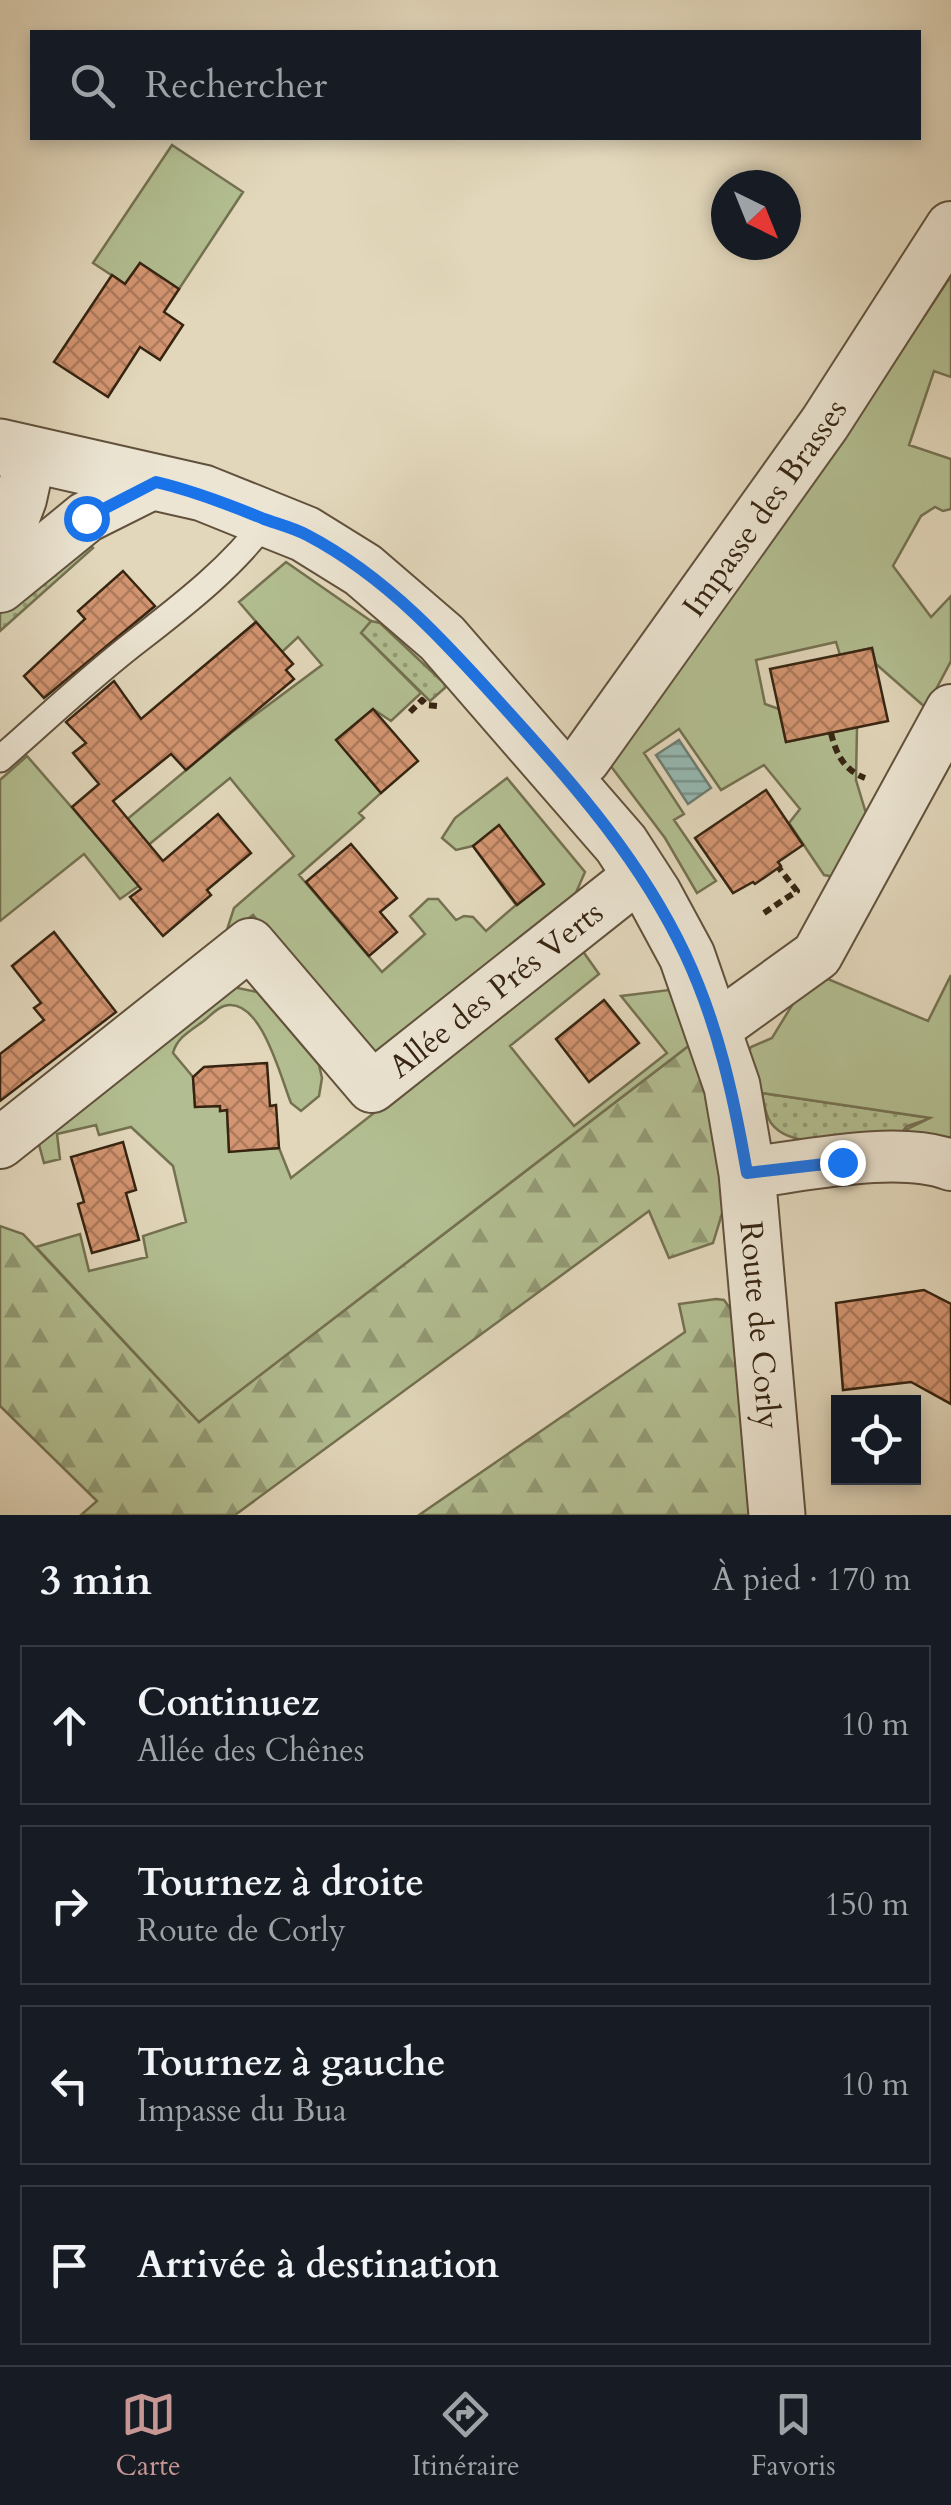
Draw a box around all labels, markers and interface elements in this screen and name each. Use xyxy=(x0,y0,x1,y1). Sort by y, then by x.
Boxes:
search box xyxy=(30,30,921,140)
icon: search xyxy=(65,58,120,113)
text: Rechercher xyxy=(145,59,327,111)
north arrow xyxy=(711,170,801,260)
street label: Impasse des Brasses xyxy=(672,391,858,626)
route start xyxy=(64,496,110,542)
street label: Allée des Prés Verts xyxy=(380,891,613,1089)
route end xyxy=(820,1140,866,1186)
street label: Route de Corly xyxy=(728,1219,790,1431)
map controls xyxy=(831,1395,921,1485)
button: locate xyxy=(831,1395,921,1485)
text: 3 min xyxy=(40,1552,152,1609)
text: À pied · 170 m xyxy=(712,1558,911,1602)
text: Continuez xyxy=(137,1677,320,1729)
icon: ahead xyxy=(42,1698,97,1753)
text: 10 m xyxy=(841,1703,909,1747)
text: Allée des Chênes xyxy=(137,1729,365,1773)
text: Tournez à droite xyxy=(137,1857,424,1909)
icon: right xyxy=(42,1878,97,1933)
text: 150 m xyxy=(824,1883,909,1927)
text: Route de Corly xyxy=(137,1909,346,1953)
text: Tournez à gauche xyxy=(137,2037,446,2089)
icon: left xyxy=(42,2058,97,2113)
text: 10 m xyxy=(841,2063,909,2107)
text: Impasse du Bua xyxy=(137,2089,347,2133)
icon: arrive xyxy=(42,2238,97,2293)
text: Arrivée à destination xyxy=(137,2239,499,2291)
tab: Carte xyxy=(115,2387,181,2485)
tab: Itinéraire xyxy=(412,2387,520,2485)
tab: Favoris xyxy=(751,2387,836,2485)

